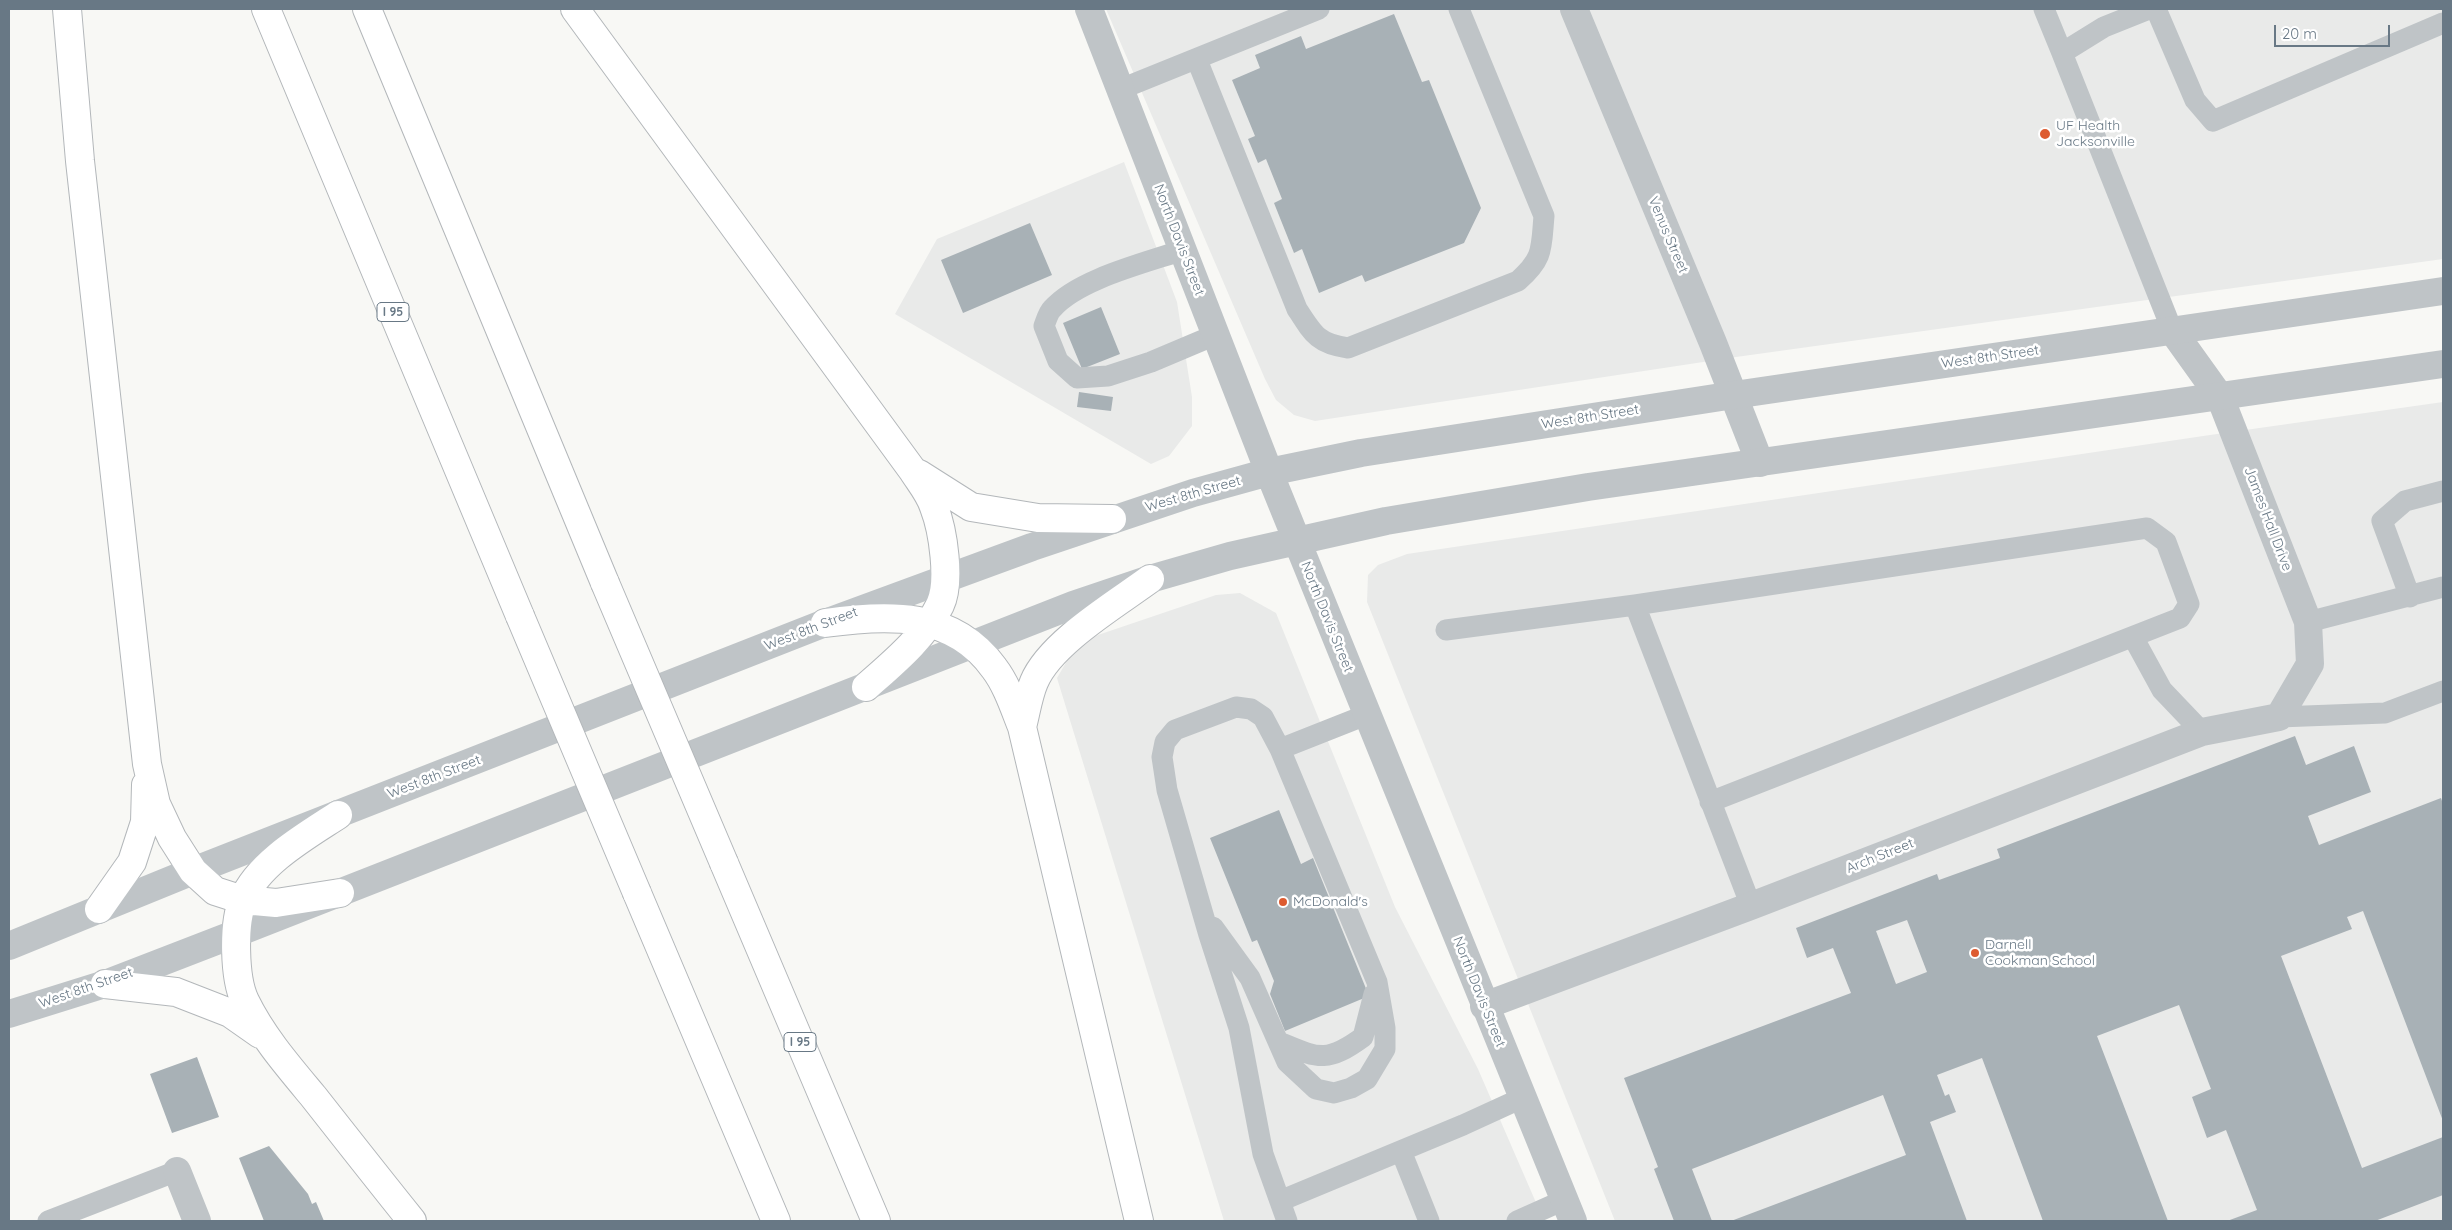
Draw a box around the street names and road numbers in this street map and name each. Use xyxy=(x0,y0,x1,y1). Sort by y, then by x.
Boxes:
street label: North Davis Street xyxy=(1150,182,1208,298)
street label: Venus Street xyxy=(1644,194,1692,276)
road number: I 95 xyxy=(377,302,409,322)
street label: West 8th Street xyxy=(1940,342,2040,372)
street label: West 8th Street xyxy=(1540,401,1640,433)
street label: James Hall Drive xyxy=(2240,465,2296,573)
street label: West 8th Street xyxy=(1143,472,1243,516)
street label: North Davis Street xyxy=(1297,559,1357,675)
street label: West 8th Street xyxy=(762,603,860,655)
street label: West 8th Street xyxy=(385,751,483,803)
street label: Arch Street xyxy=(1844,835,1916,877)
street label: North Davis Street xyxy=(1449,934,1509,1050)
street label: West 8th Street xyxy=(37,964,135,1012)
road number: I 95 xyxy=(784,1032,816,1052)

